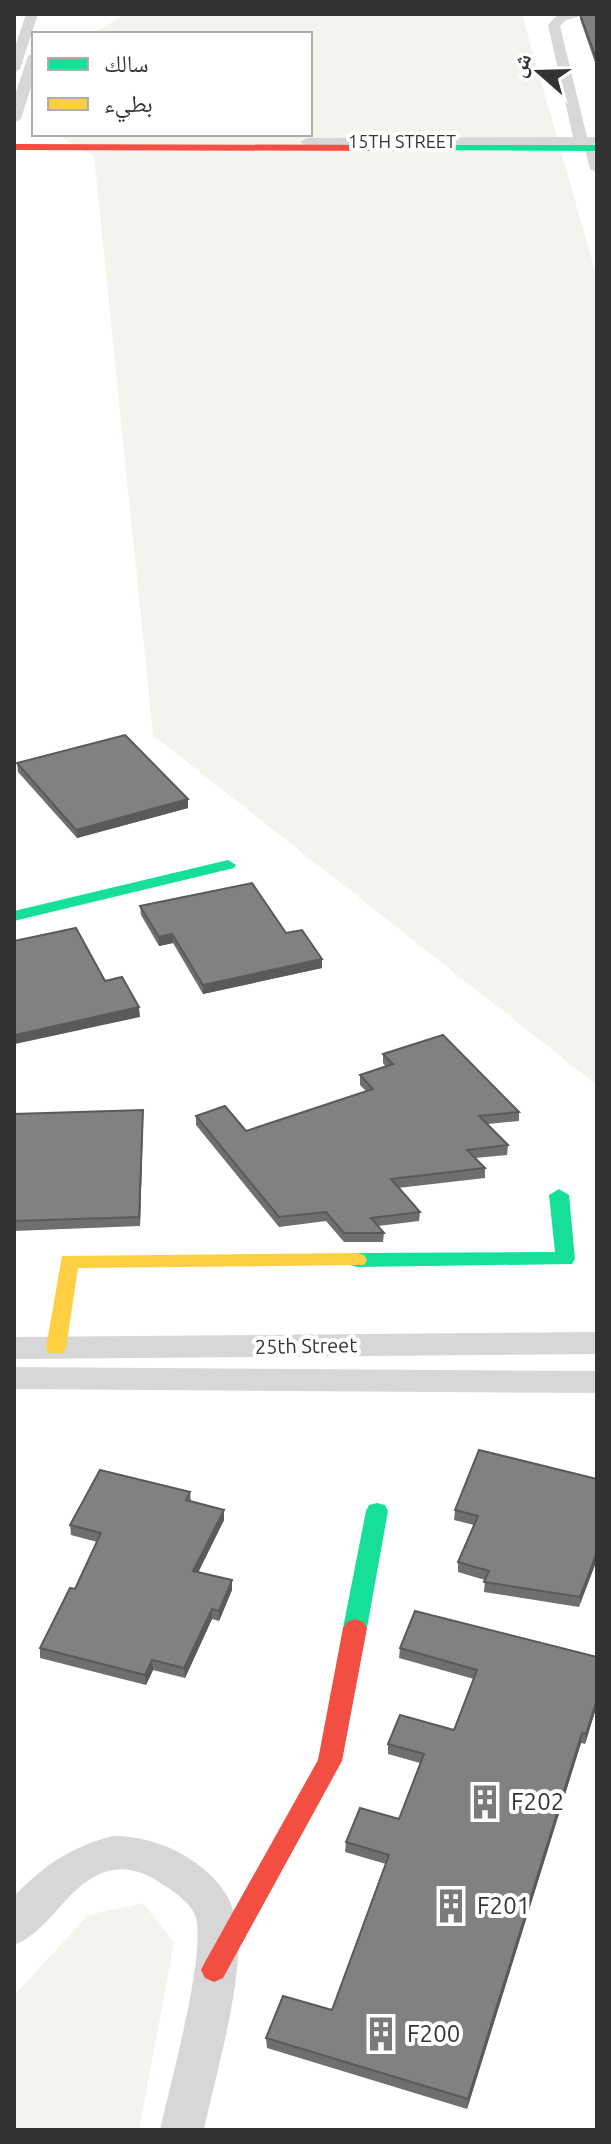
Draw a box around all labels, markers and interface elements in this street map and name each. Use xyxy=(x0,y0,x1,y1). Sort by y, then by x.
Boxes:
legend xyxy=(32,32,312,136)
north arrow xyxy=(499,32,579,112)
text: سالك xyxy=(104,50,149,77)
text: ش xyxy=(504,50,537,81)
text: بطيء xyxy=(104,90,153,123)
street label: 15TH STREET xyxy=(348,131,456,151)
street label: 25th Street xyxy=(255,1333,357,1358)
building icon: F202 xyxy=(466,1783,504,1821)
place label: F202 xyxy=(511,1788,564,1815)
building icon: F201 xyxy=(432,1887,470,1925)
place label: F201 xyxy=(477,1892,530,1919)
building icon: F200 xyxy=(362,2015,400,2053)
place label: F200 xyxy=(407,2020,460,2047)

